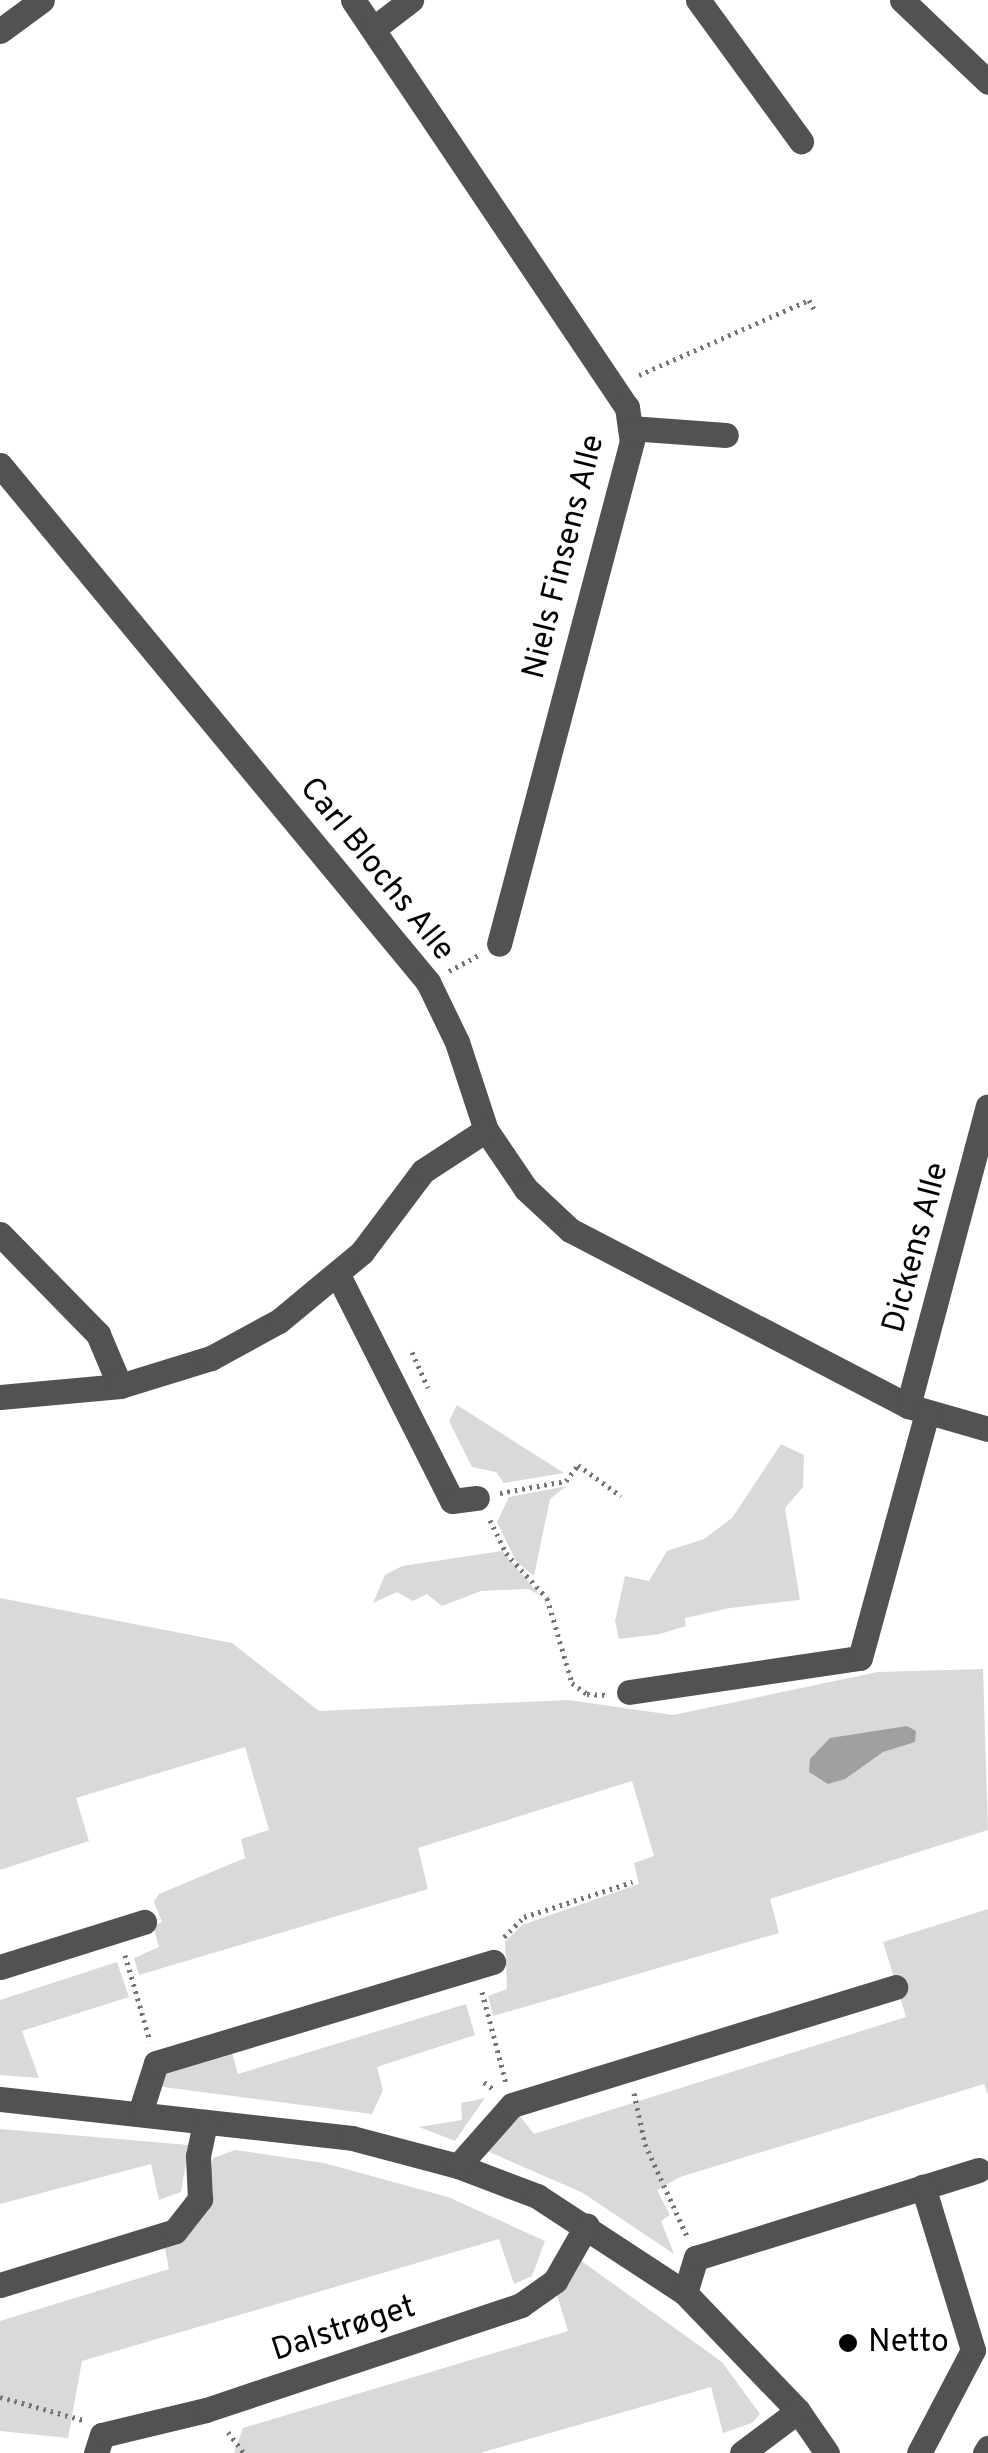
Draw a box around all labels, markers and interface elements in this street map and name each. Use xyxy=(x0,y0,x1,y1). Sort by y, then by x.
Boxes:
street label: Niels Finsens Alle xyxy=(516,430,614,684)
street label: Carl Blochs Alle xyxy=(290,770,462,970)
street label: Dickens Alle xyxy=(876,1158,958,1338)
street label: Dalstrøget xyxy=(267,2289,421,2371)
place label: Netto xyxy=(868,2324,949,2362)
marker: Netto xyxy=(837,2332,859,2354)

